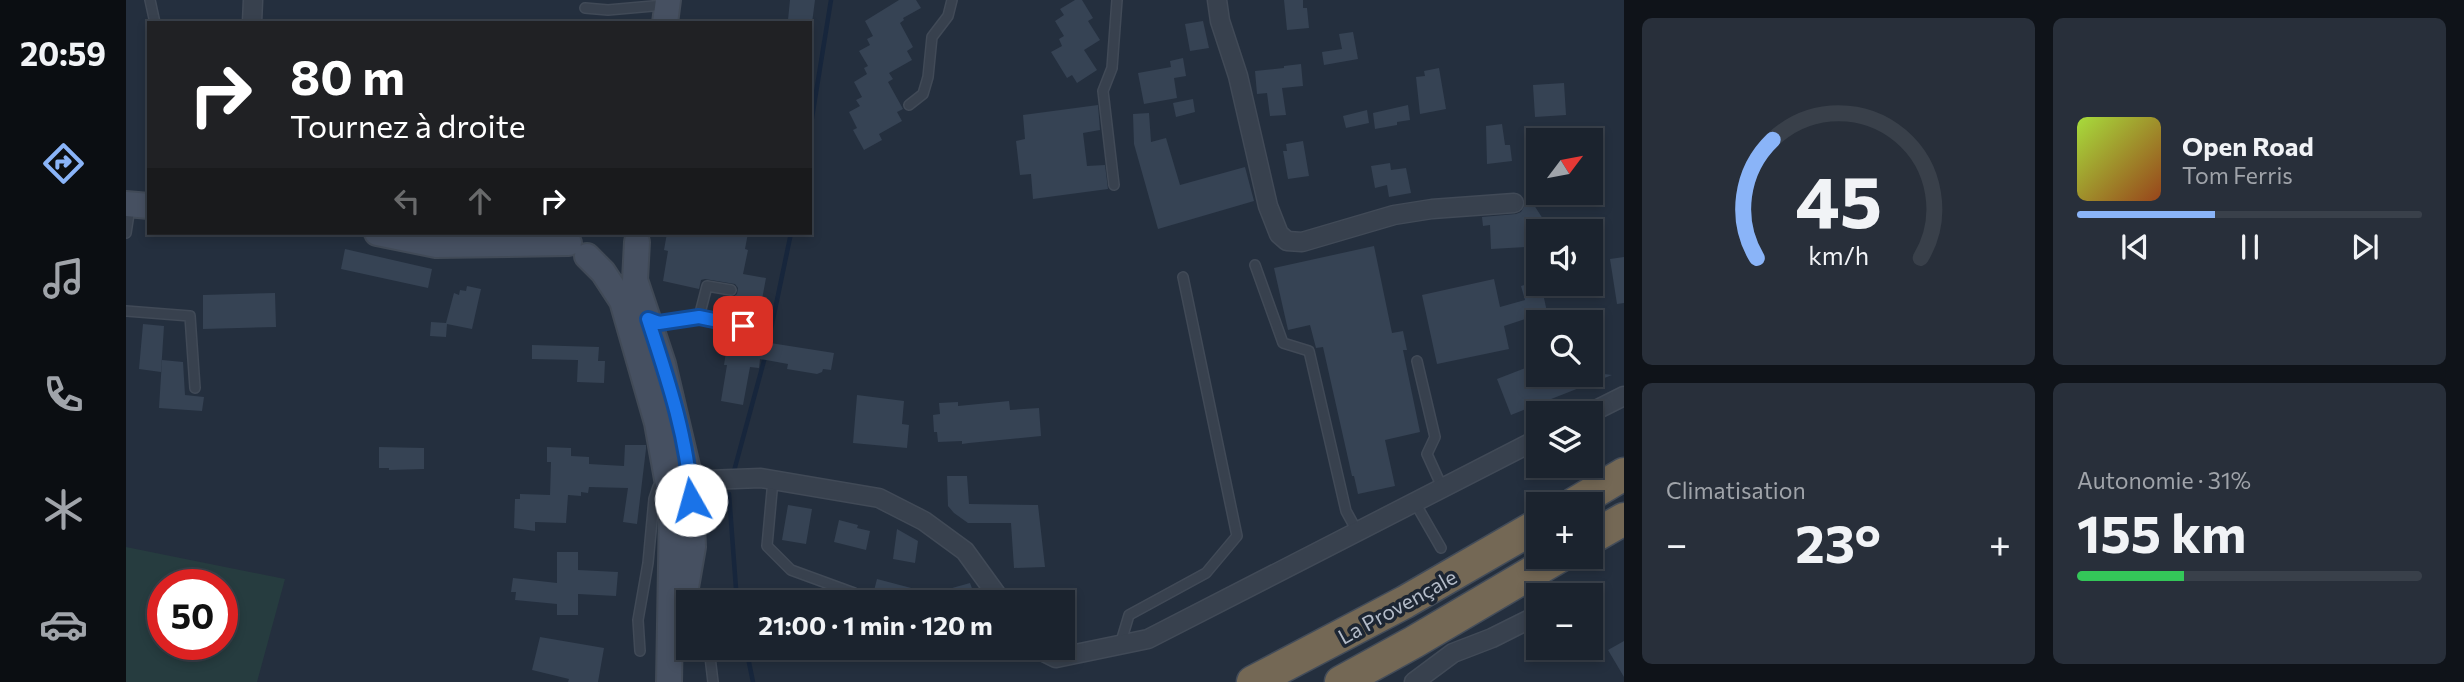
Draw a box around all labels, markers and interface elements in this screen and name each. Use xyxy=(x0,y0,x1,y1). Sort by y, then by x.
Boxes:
text: 20:59 xyxy=(20,33,106,73)
text: 80 m xyxy=(290,45,405,105)
icon: right xyxy=(175,49,266,140)
text: Tournez à droite xyxy=(290,105,526,145)
north arrow xyxy=(1526,128,1603,205)
map controls xyxy=(1526,128,1603,660)
text: Open Road xyxy=(2182,130,2314,161)
icon: directions xyxy=(39,139,88,188)
text: 45 xyxy=(1795,154,1882,243)
text: Tom Ferris xyxy=(2182,161,2293,189)
icon: left xyxy=(388,182,426,220)
icon: ahead xyxy=(461,182,499,220)
icon: right xyxy=(534,182,572,220)
button: sound xyxy=(1526,219,1603,296)
icon: previous xyxy=(2116,228,2154,266)
icon: pause xyxy=(2231,228,2269,266)
icon: next xyxy=(2346,228,2384,266)
text: km/h xyxy=(1808,240,1869,270)
icon: music xyxy=(39,254,88,303)
pin xyxy=(713,296,773,356)
icon: arrive xyxy=(724,307,762,345)
button: search xyxy=(1526,310,1603,387)
icon: phone xyxy=(39,370,88,419)
button: layers xyxy=(1526,401,1603,478)
position arrow xyxy=(654,463,728,537)
text: Autonomie · 31% xyxy=(2077,466,2251,494)
text: Climatisation xyxy=(1666,476,1806,504)
icon: climate xyxy=(39,485,88,534)
button: + xyxy=(1526,492,1603,569)
text: 155 km xyxy=(2077,500,2246,564)
text: 23° xyxy=(1795,510,1881,574)
text: − xyxy=(1666,519,1688,566)
text: + xyxy=(1989,519,2011,566)
street label: La Provençale xyxy=(1333,563,1461,649)
speed limit sign: 50 xyxy=(147,569,238,660)
button: − xyxy=(1526,583,1603,660)
icon: car xyxy=(39,600,88,649)
text: 21:00 · 1 min · 120 m xyxy=(758,609,993,640)

